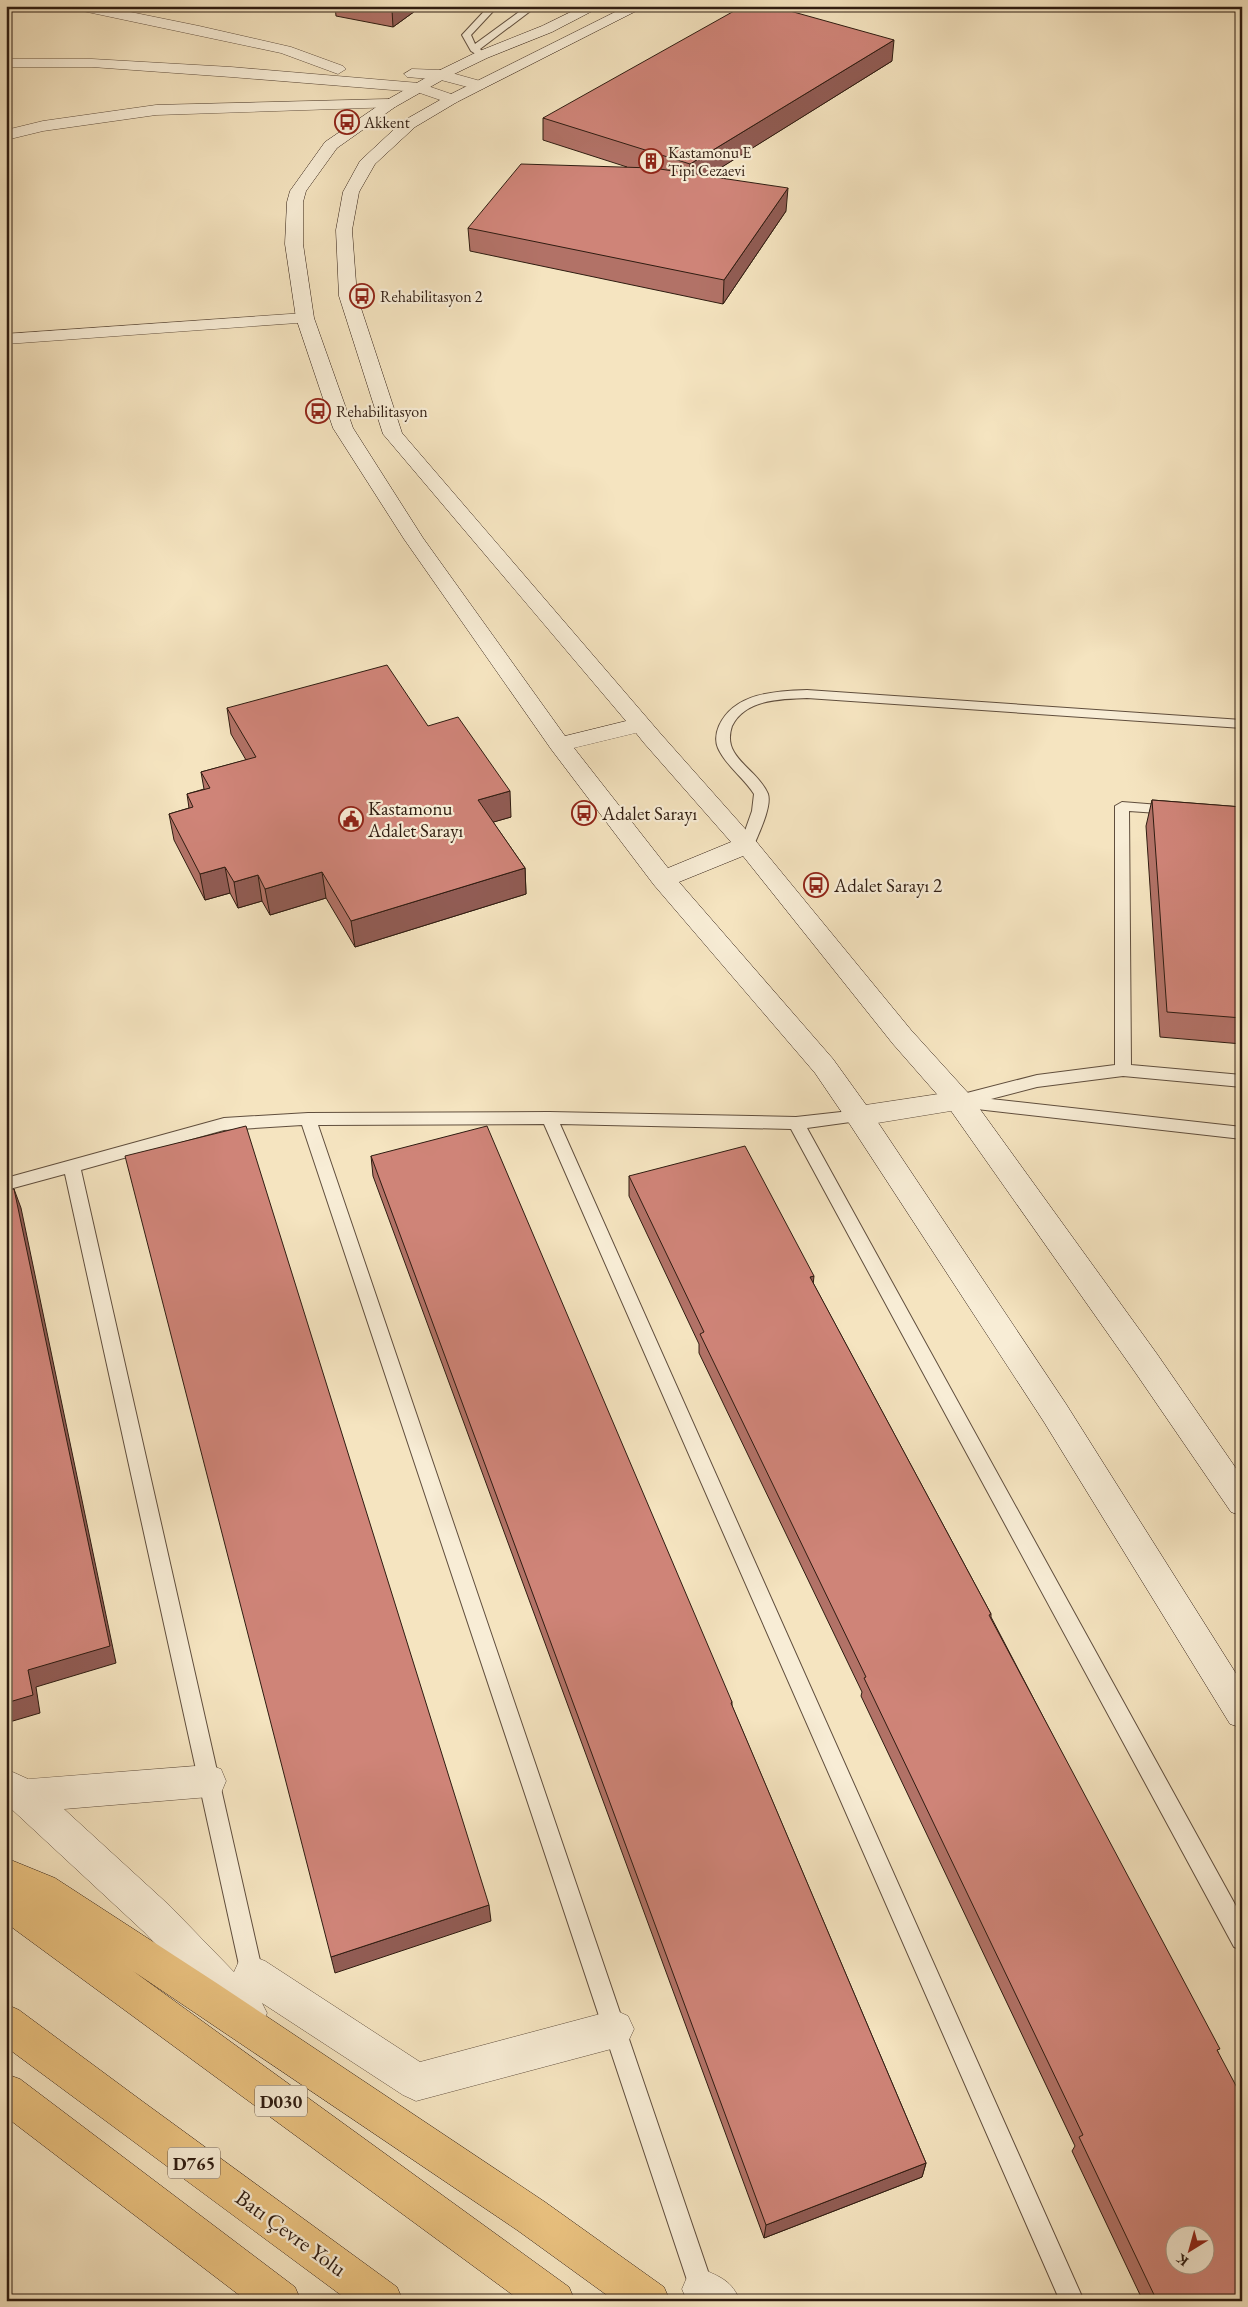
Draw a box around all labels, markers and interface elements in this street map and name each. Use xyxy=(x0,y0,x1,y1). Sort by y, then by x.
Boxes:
bus stop icon: Akkent xyxy=(334,109,360,135)
place label: Akkent xyxy=(363,112,410,133)
place label: Kastamonu E Tipi Cezaevi xyxy=(668,142,751,181)
building icon: Kastamonu E Tipi Cezaevi xyxy=(638,148,664,174)
bus stop icon: Rehabilitasyon 2 xyxy=(349,283,375,309)
place label: Rehabilitasyon 2 xyxy=(380,286,483,307)
bus stop icon: Rehabilitasyon xyxy=(305,398,331,424)
place label: Rehabilitasyon xyxy=(336,401,428,422)
place label: Kastamonu Adalet Sarayı xyxy=(367,796,464,843)
bus stop icon: Adalet Sarayı xyxy=(571,800,597,826)
place label: Adalet Sarayı xyxy=(601,801,698,826)
public building icon: Kastamonu Adalet Sarayı xyxy=(338,806,364,832)
bus stop icon: Adalet Sarayı 2 xyxy=(803,872,829,898)
place label: Adalet Sarayı 2 xyxy=(833,873,942,898)
road number: D030 xyxy=(255,2086,307,2116)
road number: D765 xyxy=(168,2148,220,2178)
street label: Batı Çevre Yolu xyxy=(230,2183,353,2283)
north arrow xyxy=(1166,2224,1216,2274)
text: K xyxy=(1172,2250,1192,2271)

